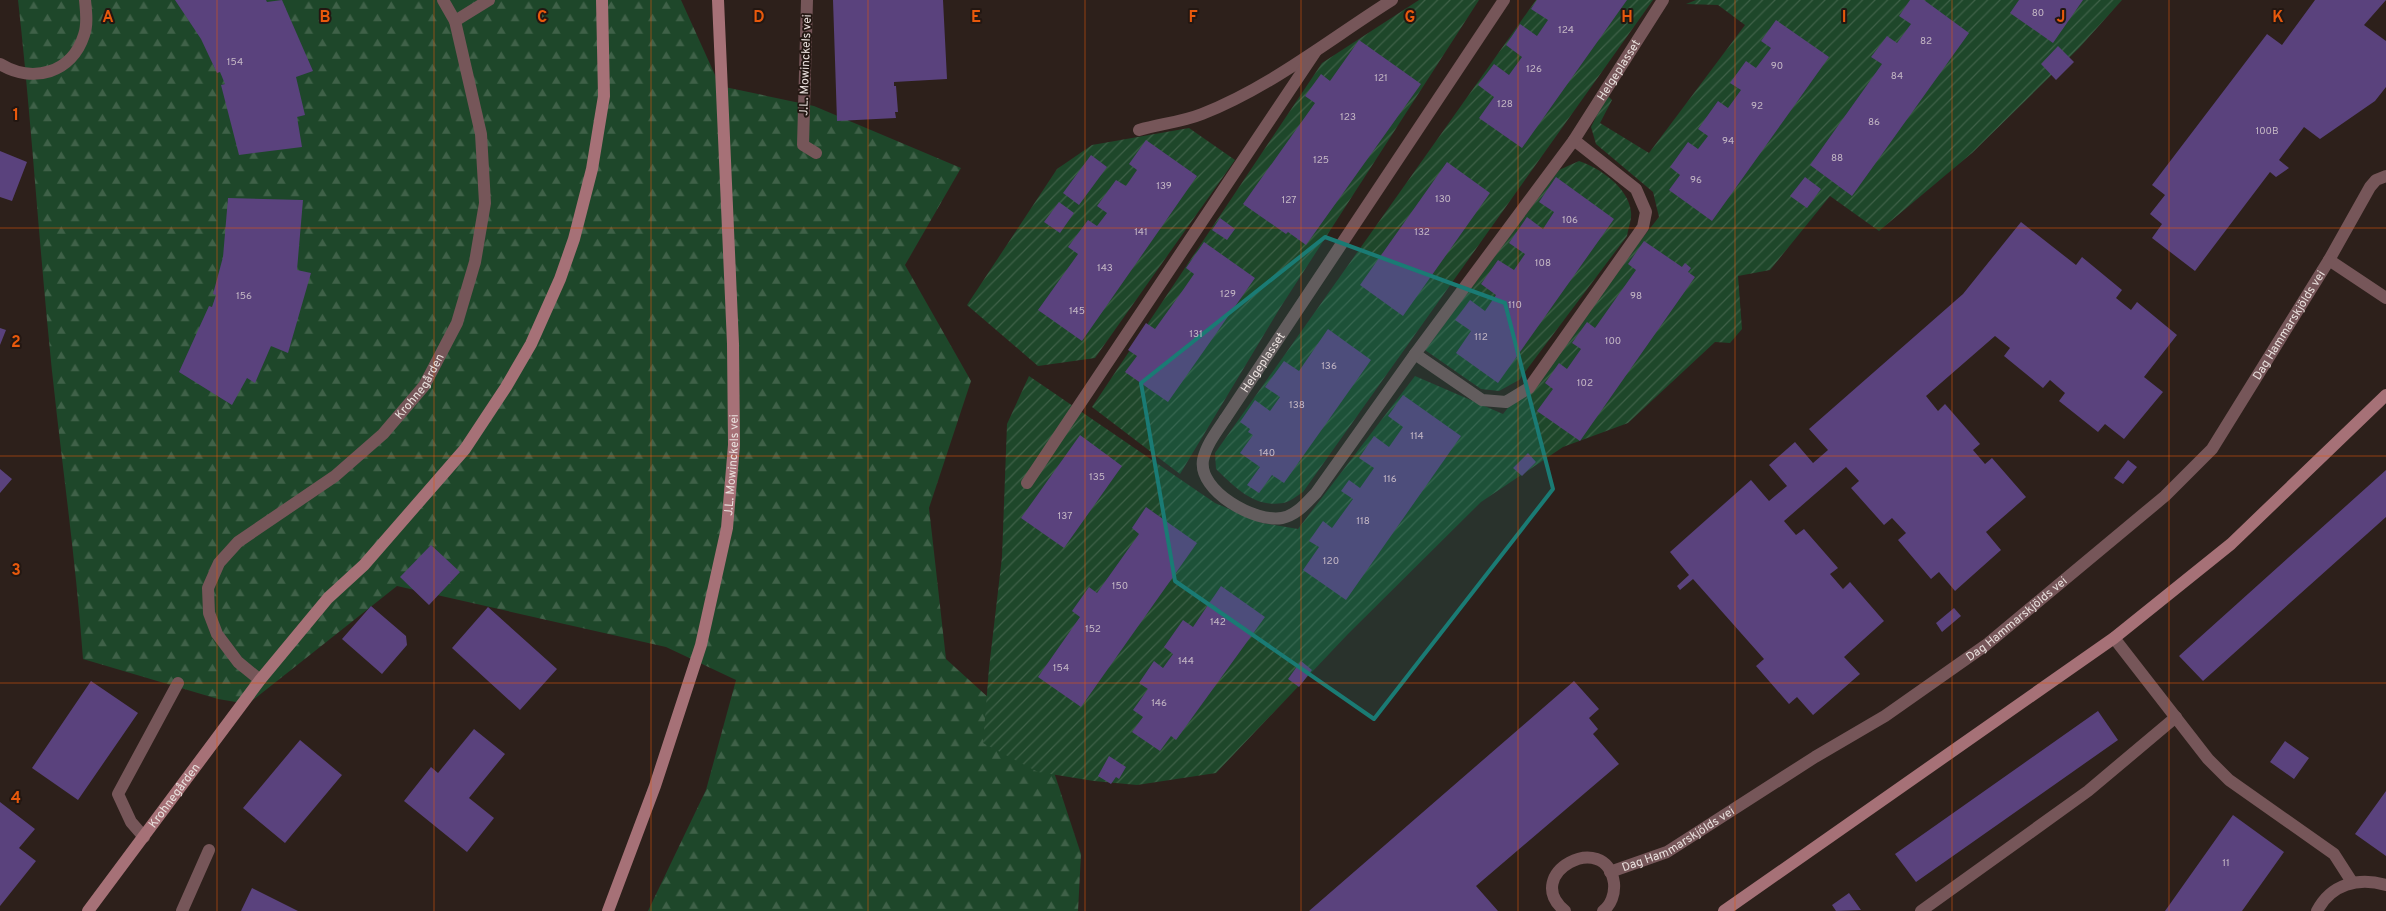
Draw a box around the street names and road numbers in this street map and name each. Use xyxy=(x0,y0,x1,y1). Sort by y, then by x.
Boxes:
street label: J.L. Mowinckels vei xyxy=(796,14,816,116)
street label: Helgeplasset xyxy=(1594,37,1645,104)
street label: Dag Hammarskjölds vei xyxy=(2250,268,2330,383)
street label: Helgeplasset xyxy=(1238,330,1289,396)
street label: Krohnegården xyxy=(392,351,449,423)
street label: J.L. Mowinckels vei xyxy=(721,414,743,516)
street label: Dag Hammarskjölds vei xyxy=(1963,574,2071,665)
street label: Krohnegården xyxy=(145,760,204,832)
street label: Dag Hammarskjölds vei xyxy=(1620,804,1738,876)

